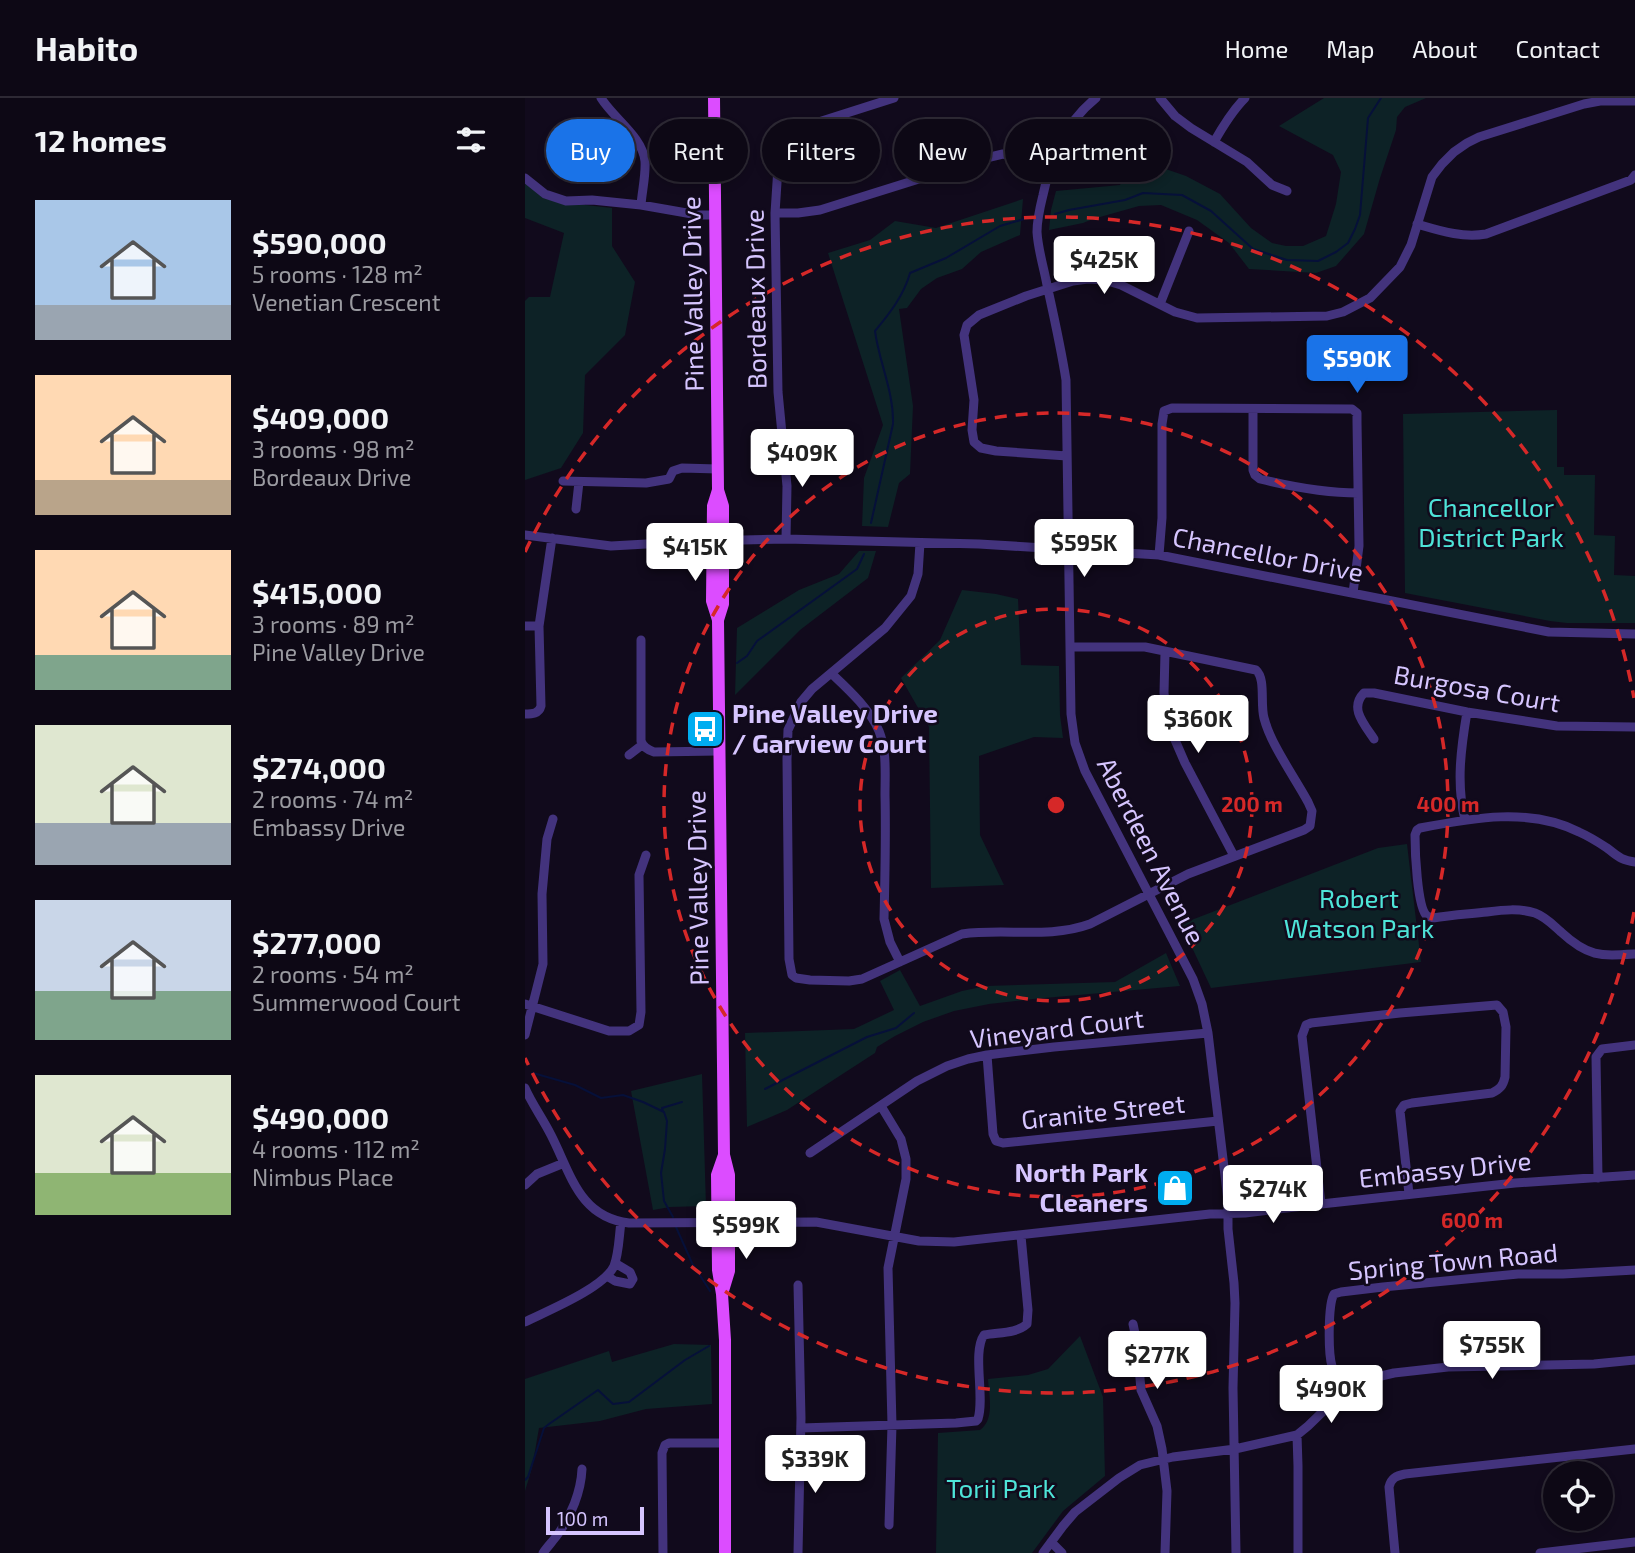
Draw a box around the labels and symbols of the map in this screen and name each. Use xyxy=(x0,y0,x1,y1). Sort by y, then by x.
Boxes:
street label: Pine Valley Drive xyxy=(674,196,709,392)
street label: Bordeaux Drive xyxy=(737,209,772,389)
pin: $425K xyxy=(1055,236,1153,296)
pin: $590K xyxy=(1308,336,1406,395)
pin: $409K xyxy=(753,430,851,489)
park label: Chancellor District Park xyxy=(1418,491,1564,552)
pin: $595K xyxy=(1035,519,1133,579)
street label: Chancellor Drive xyxy=(1170,520,1366,587)
pin: $415K xyxy=(646,524,744,583)
street label: Burgosa Court xyxy=(1392,658,1563,717)
pin: $360K xyxy=(1149,696,1247,755)
place label: Pine Valley Drive / Garview Court xyxy=(732,697,938,758)
bus stop icon: Pine Valley Drive / Garview Court xyxy=(684,708,726,750)
street label: Aberdeen Avenue xyxy=(1092,752,1213,949)
street label: Pine Valley Drive xyxy=(679,790,714,986)
text: 200 m xyxy=(1221,791,1283,816)
text: 400 m xyxy=(1417,791,1479,816)
centre of rings xyxy=(1044,793,1068,817)
park label: Robert Watson Park xyxy=(1284,882,1434,943)
street label: Vineyard Court xyxy=(968,1001,1146,1054)
street label: Granite Street xyxy=(1019,1086,1186,1135)
street label: Embassy Drive xyxy=(1357,1144,1533,1193)
place label: North Park Cleaners xyxy=(1014,1156,1148,1217)
pin: $274K xyxy=(1224,1166,1322,1225)
shop icon: North Park Cleaners xyxy=(1154,1167,1196,1209)
pin: $599K xyxy=(697,1202,795,1261)
text: 600 m xyxy=(1441,1207,1503,1232)
street label: Spring Town Road xyxy=(1347,1236,1559,1285)
pin: $755K xyxy=(1443,1322,1541,1381)
pin: $277K xyxy=(1108,1332,1206,1391)
pin: $490K xyxy=(1282,1366,1380,1425)
pin: $339K xyxy=(766,1436,864,1495)
park label: Torii Park xyxy=(946,1472,1056,1503)
scale bar xyxy=(546,1504,644,1536)

